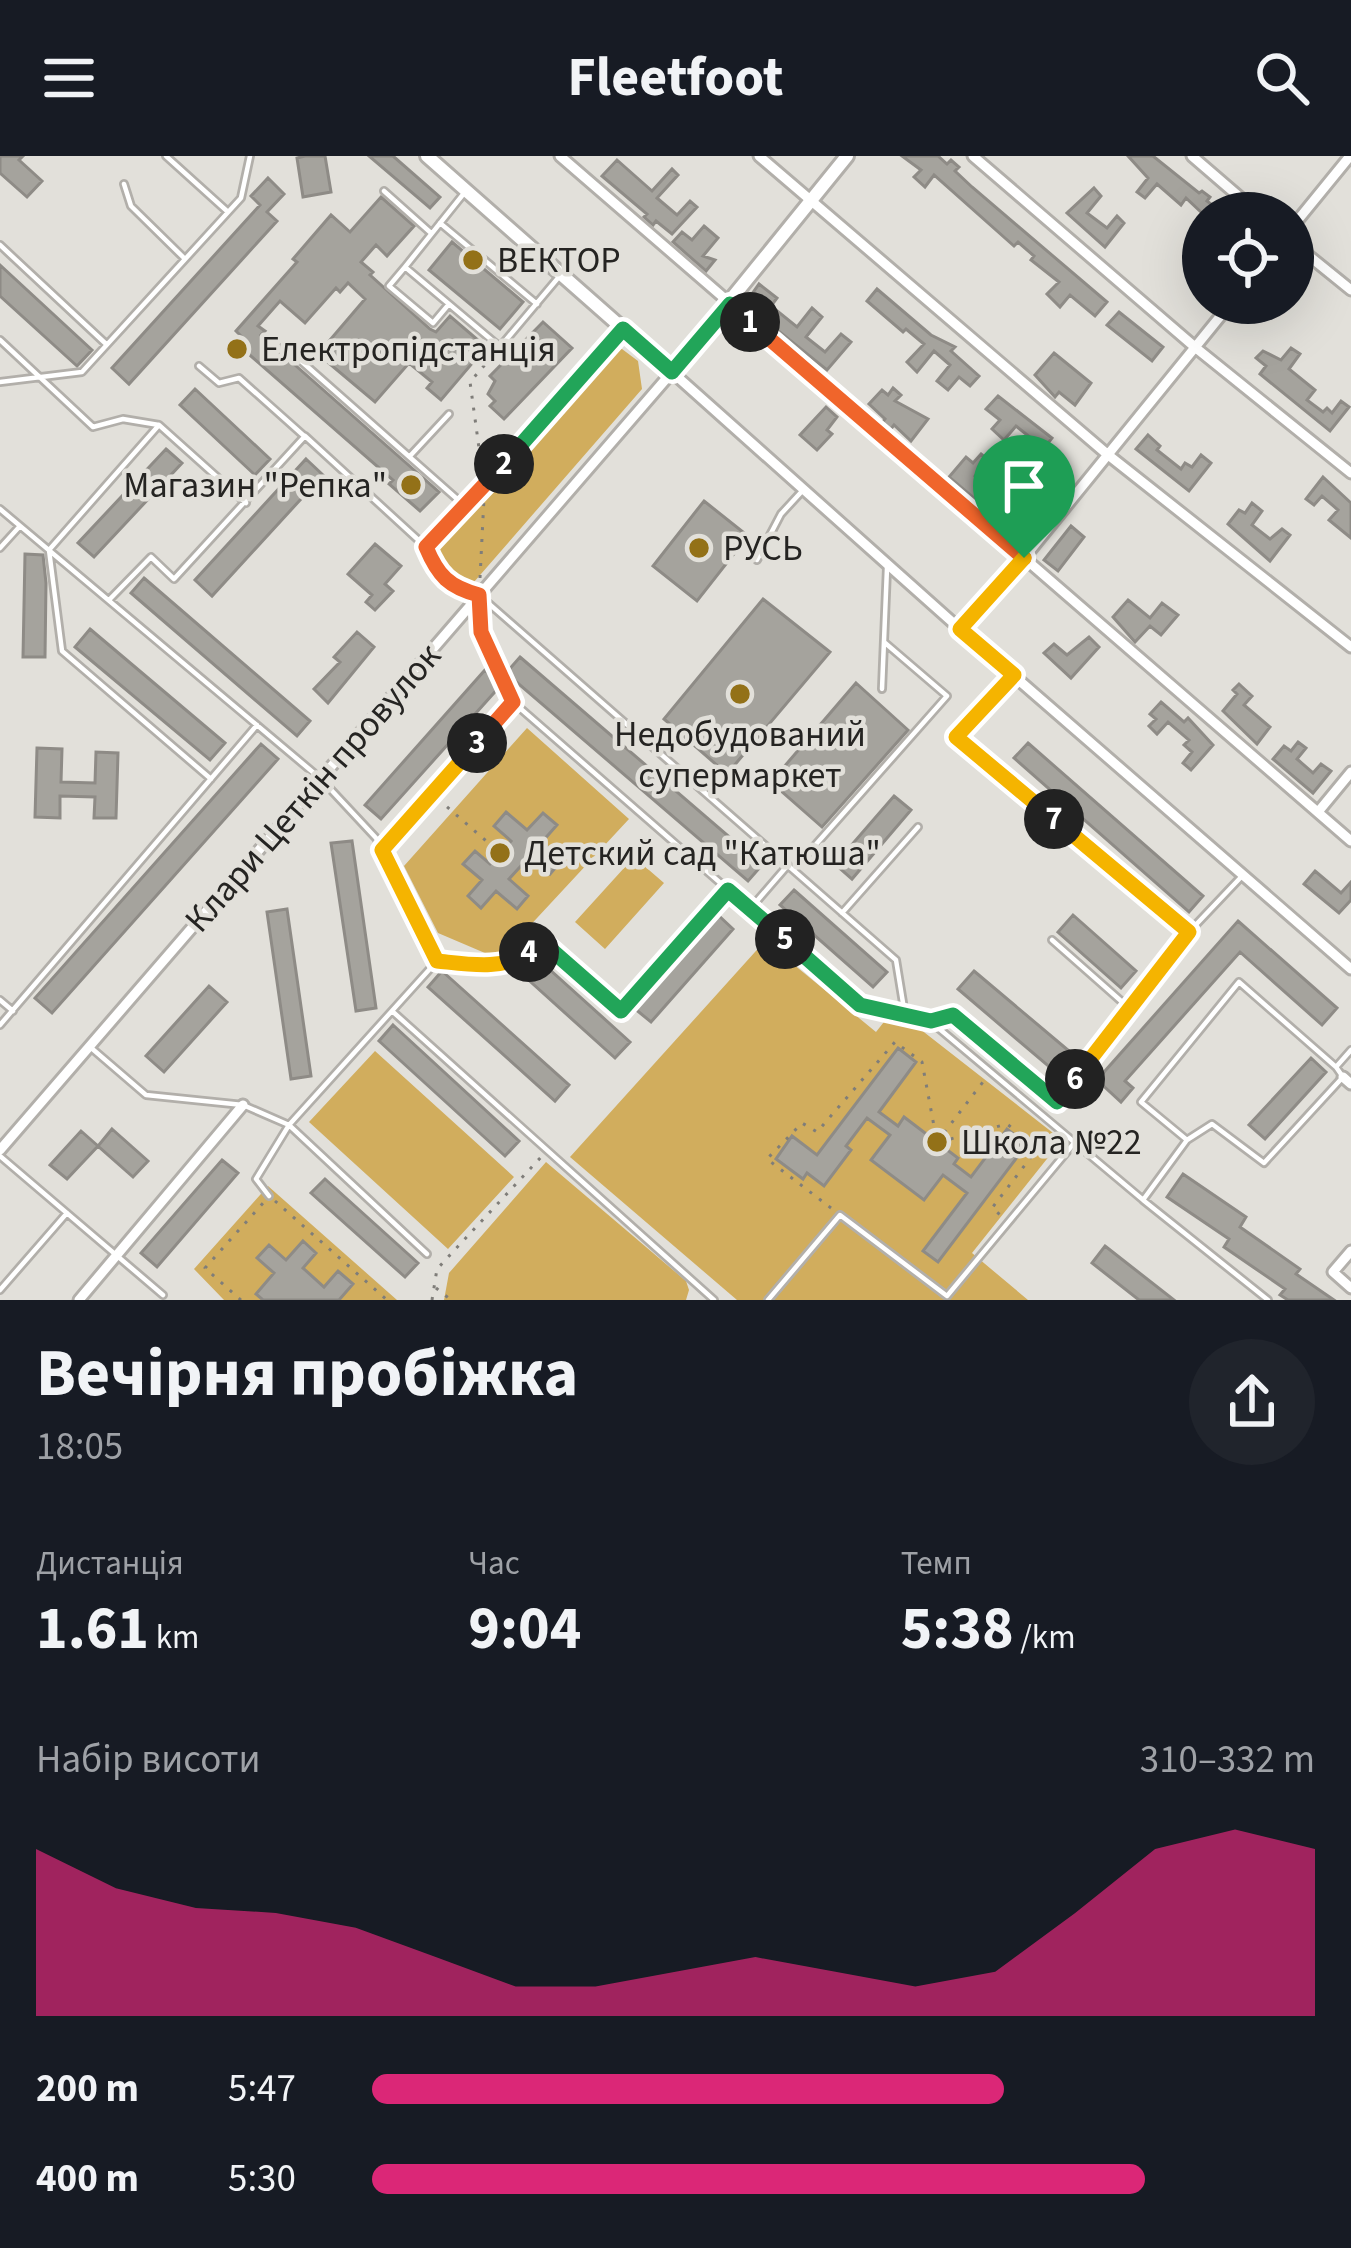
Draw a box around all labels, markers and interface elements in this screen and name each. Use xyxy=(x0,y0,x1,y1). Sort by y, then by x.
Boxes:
text: Fleetfoot xyxy=(567,40,784,117)
icon: menu xyxy=(36,45,102,111)
icon: search xyxy=(1249,45,1315,111)
map controls xyxy=(1182,192,1314,324)
button: locate xyxy=(1182,192,1314,324)
place label: ВЕКТОР xyxy=(497,235,621,286)
marker: ВЕКТОР xyxy=(460,247,486,273)
pin: 1 xyxy=(720,292,780,352)
text: 1 xyxy=(741,298,759,345)
place label: Електропідстанція xyxy=(261,324,556,375)
marker: Електропідстанція xyxy=(224,336,250,362)
pin: 2 xyxy=(474,434,534,494)
pin xyxy=(973,435,1075,558)
text: 2 xyxy=(495,440,513,487)
icon: arrive xyxy=(991,453,1057,519)
place label: Магазин "Репка" xyxy=(123,460,387,511)
marker: Магазин "Репка" xyxy=(398,472,424,498)
place label: РУСЬ xyxy=(723,523,803,574)
marker: РУСЬ xyxy=(686,535,712,561)
street label: Клари Цеткін провулок xyxy=(173,632,453,944)
marker: Недобудований супермаркет xyxy=(727,681,753,707)
place label: Недобудований супермаркет xyxy=(614,709,866,801)
pin: 3 xyxy=(447,713,507,773)
text: 3 xyxy=(468,719,486,766)
pin: 7 xyxy=(1024,789,1084,849)
text: 7 xyxy=(1045,795,1063,842)
place label: Детский сад "Катюша" xyxy=(524,828,881,879)
marker: Детский сад "Катюша" xyxy=(487,840,513,866)
pin: 5 xyxy=(755,909,815,969)
text: 5 xyxy=(776,915,794,962)
pin: 4 xyxy=(499,922,559,982)
text: 4 xyxy=(520,928,538,975)
pin: 6 xyxy=(1045,1049,1105,1109)
text: 6 xyxy=(1066,1055,1084,1102)
place label: Школа №22 xyxy=(961,1117,1142,1168)
marker: Школа №22 xyxy=(924,1129,950,1155)
text: Вечірня пробіжка xyxy=(36,1327,578,1421)
button: share xyxy=(1189,1339,1315,1465)
text: 18:05 xyxy=(36,1419,123,1475)
text: Дистанція xyxy=(36,1540,184,1587)
text: Час xyxy=(468,1540,520,1587)
text: Темп xyxy=(901,1540,972,1587)
text: 1.61 xyxy=(36,1587,149,1672)
text: 9:04 xyxy=(468,1587,581,1672)
text: 5:38 xyxy=(901,1587,1014,1672)
text: km xyxy=(149,1614,199,1661)
text: /km xyxy=(1014,1614,1076,1661)
text: Набір висоти xyxy=(36,1732,261,1788)
text: 310–332 m xyxy=(1140,1732,1315,1788)
text: 200 m xyxy=(36,2061,139,2117)
text: 5:47 xyxy=(228,2061,296,2117)
text: 400 m xyxy=(36,2151,139,2207)
text: 5:30 xyxy=(228,2151,296,2207)

